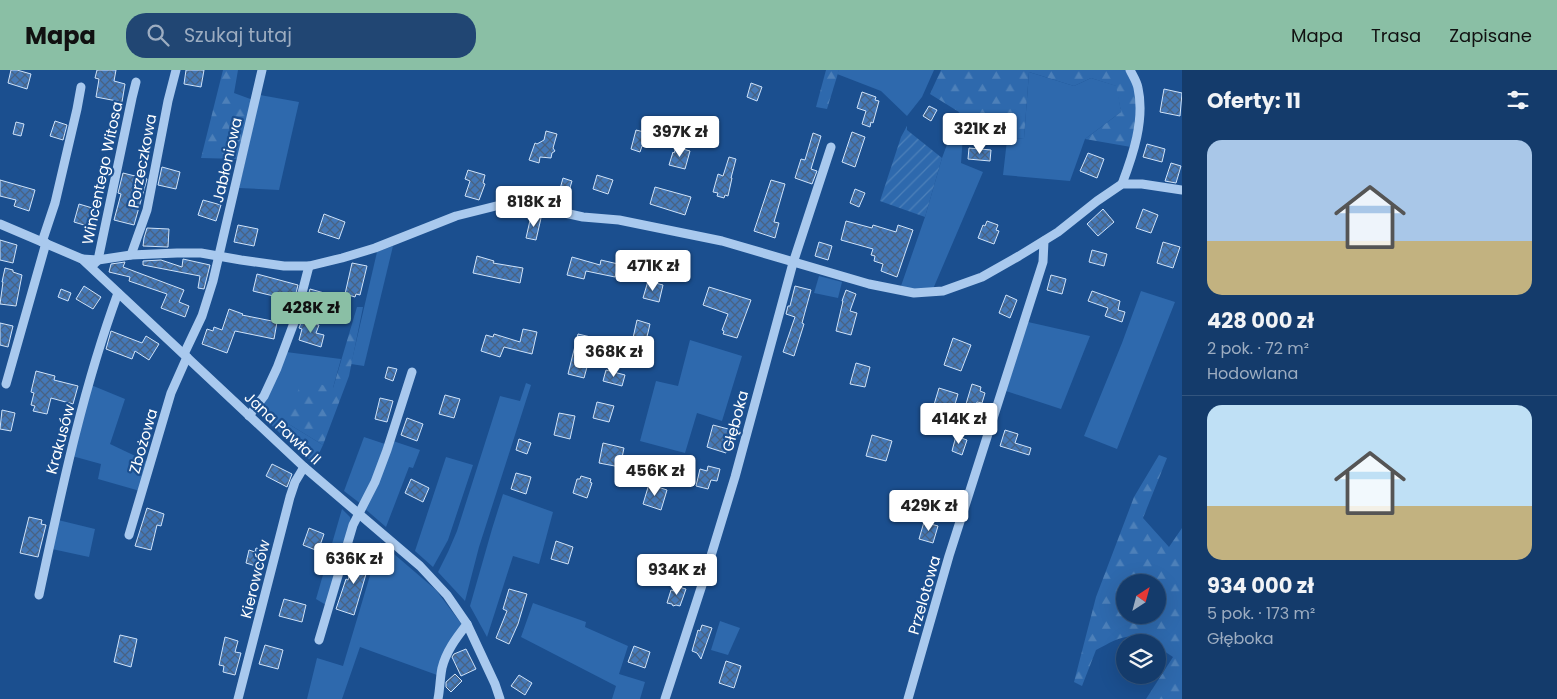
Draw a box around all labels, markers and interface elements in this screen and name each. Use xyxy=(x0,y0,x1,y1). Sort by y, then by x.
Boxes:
search box xyxy=(126,13,476,58)
text: Mapa xyxy=(25,19,96,52)
icon: search xyxy=(144,21,172,49)
text: Szukaj tutaj xyxy=(184,22,292,49)
text: Mapa xyxy=(1291,23,1343,48)
text: Trasa xyxy=(1371,23,1421,48)
text: Zapisane xyxy=(1449,23,1532,48)
text: Oferty: 11 xyxy=(1207,86,1301,115)
icon: filters xyxy=(1504,86,1532,114)
street label: Wincentego Witosa xyxy=(77,100,127,246)
street label: Porzeczkowa xyxy=(123,112,161,210)
pin: 321K zł xyxy=(934,112,1026,155)
street label: Jabłoniowa xyxy=(207,115,247,205)
pin: 397K zł xyxy=(634,116,726,158)
text: 321K zł xyxy=(954,117,1006,140)
text: 397K zł xyxy=(652,120,708,143)
icon: home xyxy=(1325,172,1415,262)
pin: 818K zł xyxy=(488,186,580,228)
text: 818K zł xyxy=(507,190,561,213)
pin: 471K zł xyxy=(607,250,699,292)
text: 471K zł xyxy=(626,254,680,277)
pin: 428K zł xyxy=(265,292,357,334)
text: 428K zł xyxy=(282,296,340,319)
text: 428 000 zł xyxy=(1207,306,1314,335)
pin: 368K zł xyxy=(568,336,660,378)
text: 2 pok. · 72 m² xyxy=(1207,337,1309,360)
text: 368K zł xyxy=(585,340,643,363)
text: Hodowlana xyxy=(1207,362,1298,385)
street label: Jana Pawła II xyxy=(240,387,326,469)
street label: Głęboka xyxy=(717,388,753,454)
street label: Krakusów xyxy=(41,401,80,476)
pin: 414K zł xyxy=(913,402,1005,445)
street label: Zbożowa xyxy=(124,406,162,476)
text: 414K zł xyxy=(931,407,987,430)
icon: home xyxy=(1325,438,1415,528)
pin: 456K zł xyxy=(609,454,701,497)
text: 456K zł xyxy=(625,459,685,482)
pin: 429K zł xyxy=(883,490,975,532)
text: 429K zł xyxy=(900,494,958,517)
street label: Kierowców xyxy=(235,537,275,621)
pin: 636K zł xyxy=(308,542,400,585)
text: 636K zł xyxy=(325,547,383,570)
street label: Przelotowa xyxy=(903,553,945,637)
pin: 934K zł xyxy=(631,554,723,596)
text: 934K zł xyxy=(648,558,706,581)
text: 934 000 zł xyxy=(1207,571,1314,600)
north arrow xyxy=(1116,574,1166,624)
map controls xyxy=(1116,574,1166,684)
text: 5 pok. · 173 m² xyxy=(1207,602,1315,625)
text: Głęboka xyxy=(1207,627,1274,650)
button: layers xyxy=(1116,634,1166,684)

